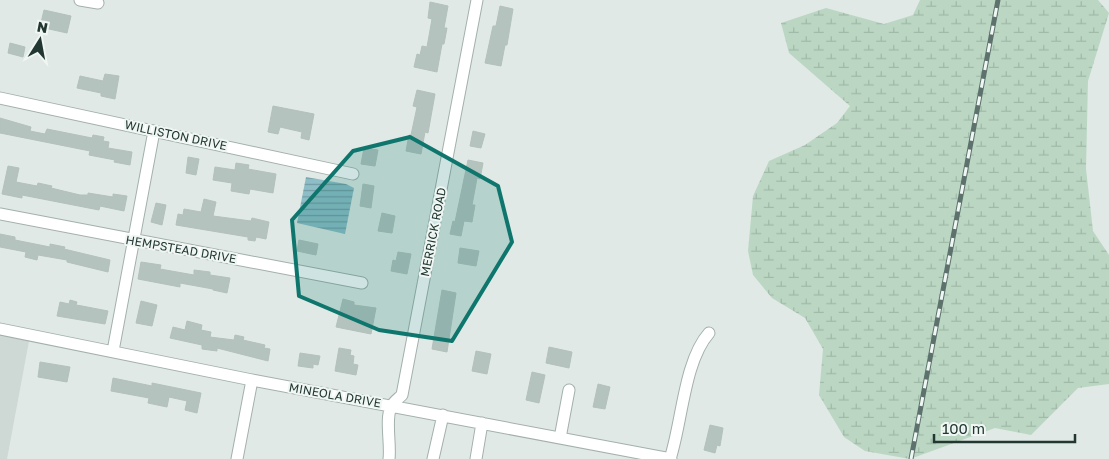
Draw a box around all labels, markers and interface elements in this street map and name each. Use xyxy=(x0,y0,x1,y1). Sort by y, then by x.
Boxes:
north arrow xyxy=(15,15,65,65)
text: N xyxy=(36,17,49,36)
street label: WILLISTON DRIVE xyxy=(123,117,229,153)
street label: MERRICK ROAD xyxy=(417,186,449,278)
street label: HEMPSTEAD DRIVE xyxy=(125,232,237,266)
street label: MINEOLA DRIVE xyxy=(288,380,382,410)
scale bar xyxy=(934,412,1075,444)
text: 100 m xyxy=(942,419,985,437)

